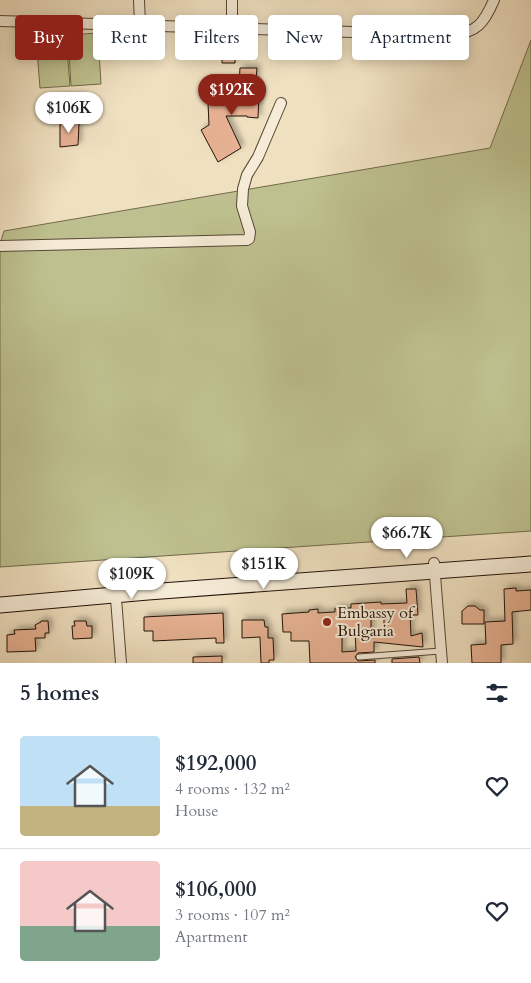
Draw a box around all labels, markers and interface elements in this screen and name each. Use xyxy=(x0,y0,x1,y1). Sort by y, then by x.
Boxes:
chip: Buy xyxy=(15,15,83,60)
chip: Rent xyxy=(93,15,165,60)
chip: Filters xyxy=(175,15,258,60)
chip: New xyxy=(268,15,342,60)
chip: Apartment xyxy=(352,15,469,60)
pin: $192K xyxy=(197,74,267,116)
text: $192K xyxy=(209,79,255,101)
pin: $106K xyxy=(34,92,104,134)
text: $106K xyxy=(46,97,92,119)
pin: $66.7K xyxy=(366,516,448,559)
text: $66.7K xyxy=(382,522,432,544)
pin: $151K xyxy=(229,548,299,590)
text: $151K xyxy=(241,553,287,575)
pin: $109K xyxy=(97,558,167,600)
text: $109K xyxy=(109,563,155,585)
place label: Embassy of Bulgaria xyxy=(337,602,416,642)
marker: Embassy of Bulgaria xyxy=(321,616,333,628)
text: 5 homes xyxy=(20,679,99,708)
icon: filters xyxy=(483,679,511,707)
text: $192,000 xyxy=(175,749,256,778)
icon: home xyxy=(60,756,120,816)
icon: heart xyxy=(483,772,511,800)
text: 4 rooms · 132 m² xyxy=(175,778,290,800)
text: House xyxy=(175,800,218,822)
text: $106,000 xyxy=(175,875,256,904)
icon: home xyxy=(60,881,120,941)
icon: heart xyxy=(483,897,511,925)
text: 3 rooms · 107 m² xyxy=(175,904,290,926)
text: Apartment xyxy=(175,926,248,948)

